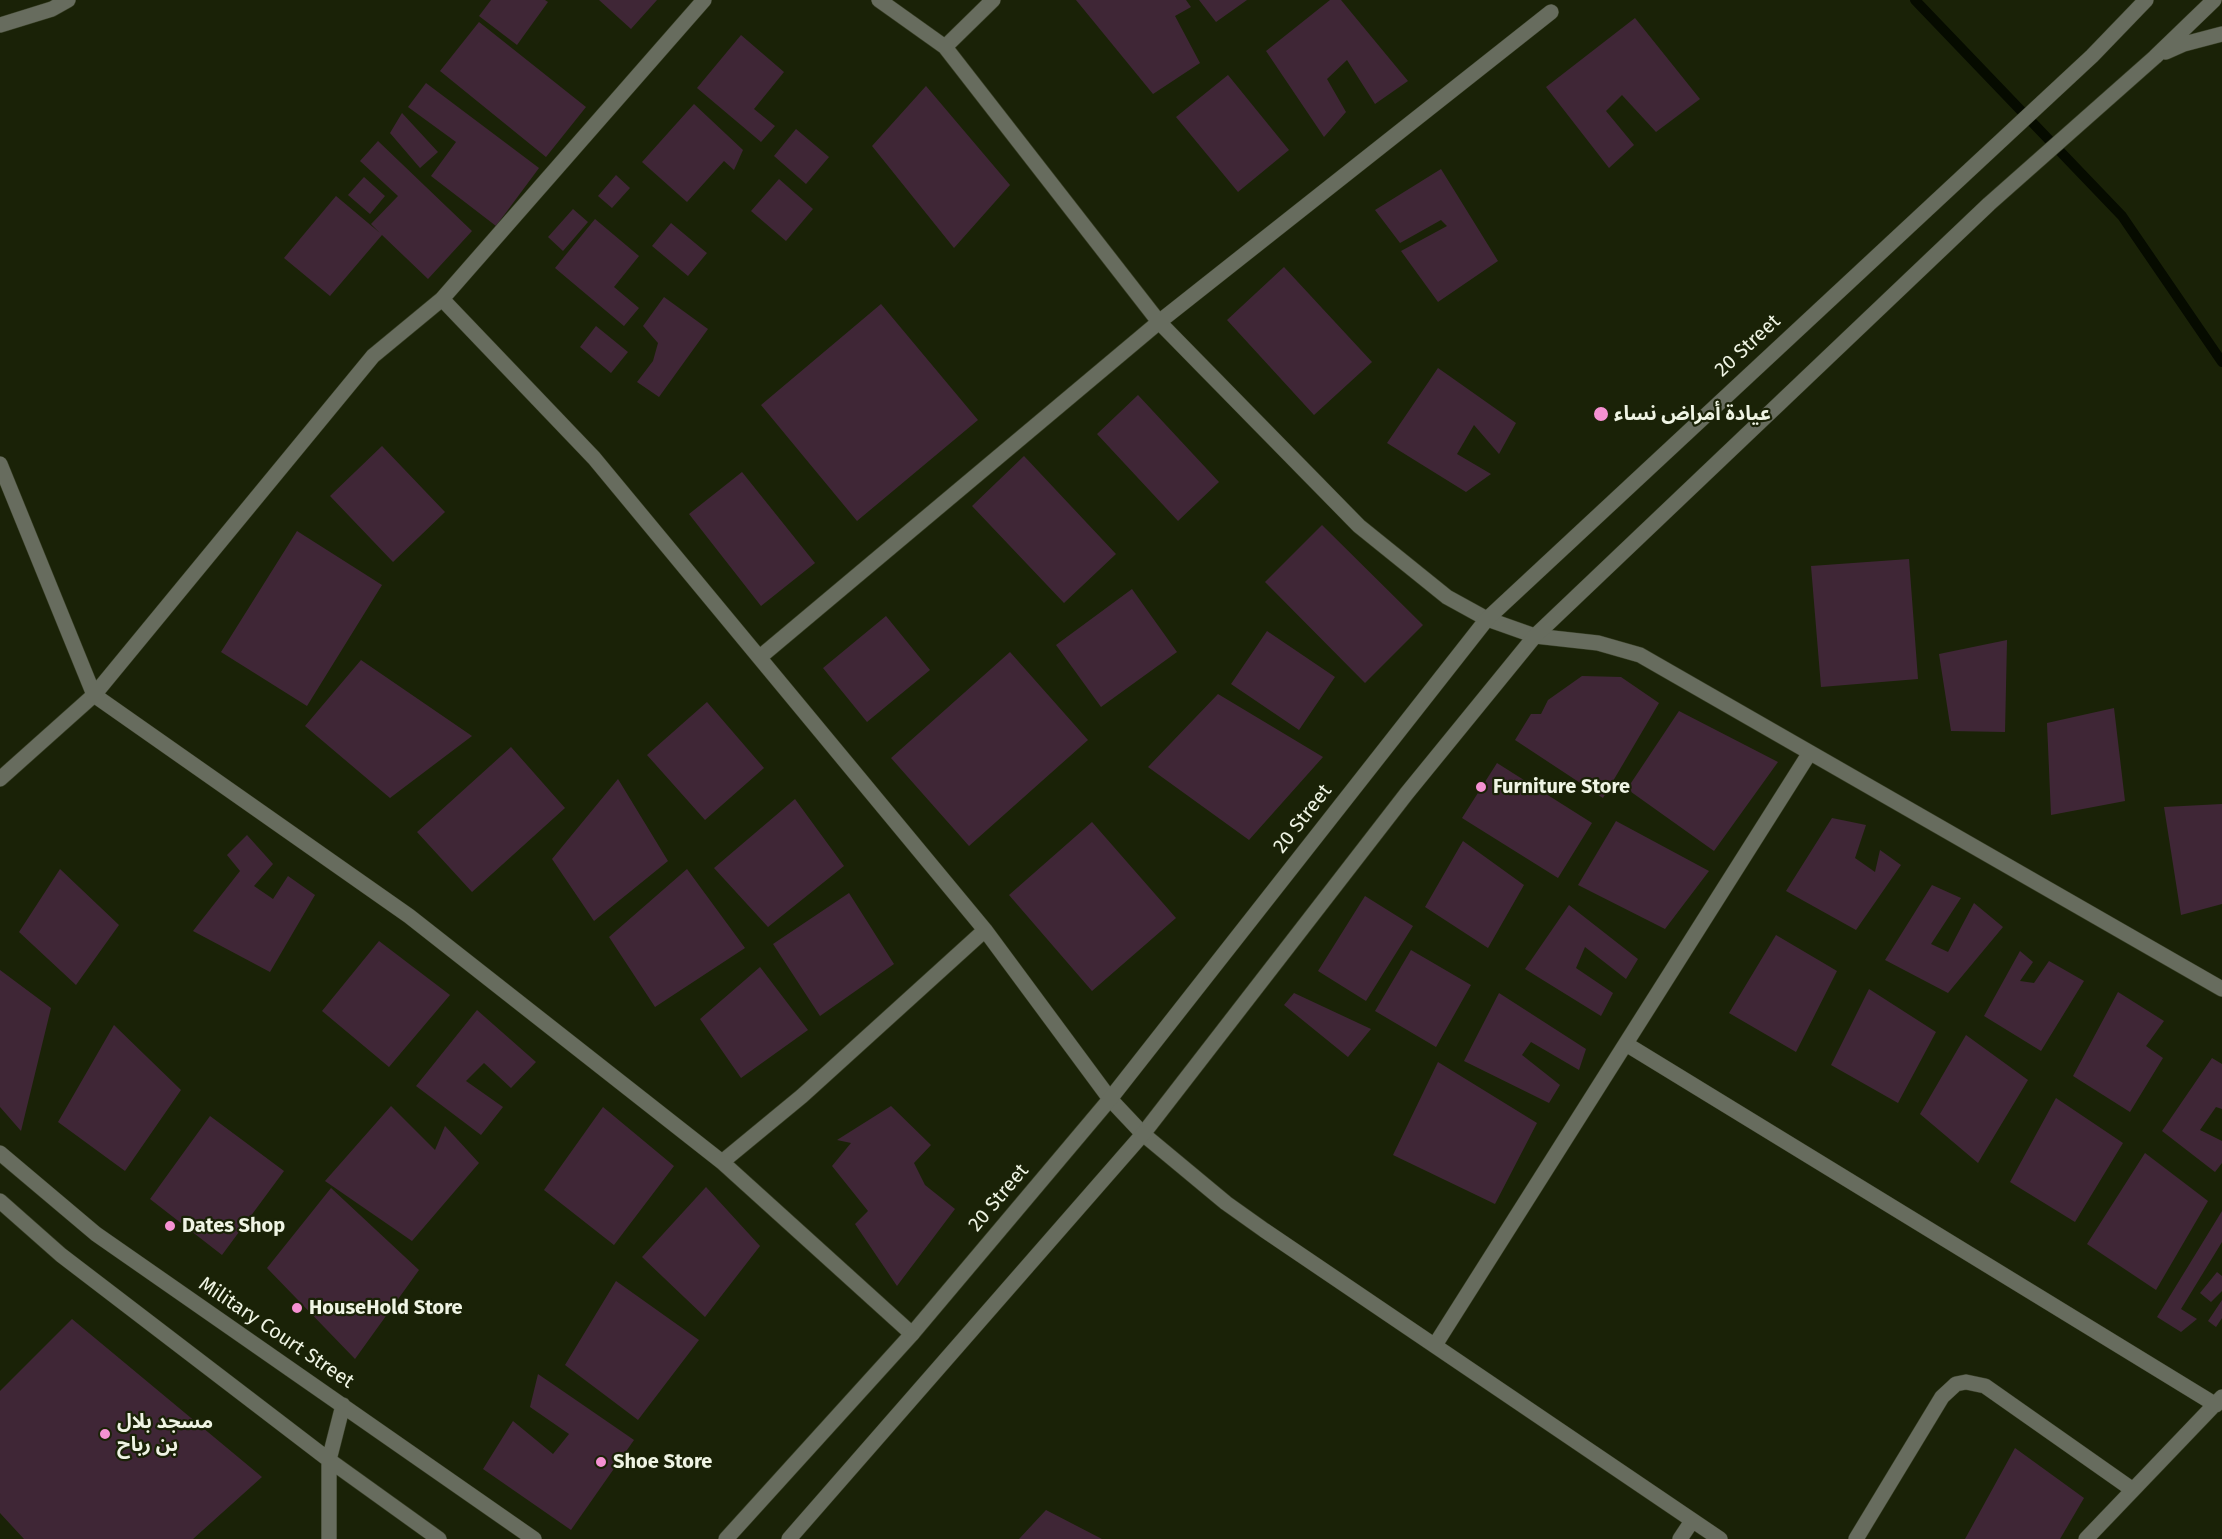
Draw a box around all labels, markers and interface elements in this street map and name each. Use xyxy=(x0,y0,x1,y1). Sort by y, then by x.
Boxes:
street label: 20 Street xyxy=(1710,310,1786,382)
place label: عيادة أمراض نساء xyxy=(1614,402,1771,426)
marker: عيادة أمراض نساء xyxy=(1592,405,1610,423)
place label: Furniture Store xyxy=(1493,775,1630,799)
street label: 20 Street xyxy=(1269,780,1337,858)
marker: Furniture Store xyxy=(1474,780,1488,794)
street label: 20 Street xyxy=(964,1159,1034,1237)
place label: Dates Shop xyxy=(182,1214,285,1238)
marker: Dates Shop xyxy=(163,1219,177,1233)
street label: Military Court Street xyxy=(194,1272,358,1394)
place label: HouseHold Store xyxy=(309,1296,463,1320)
marker: HouseHold Store xyxy=(290,1301,304,1315)
place label: مسجد بلال بن رباح xyxy=(117,1410,213,1457)
marker: مسجد بلال بن رباح xyxy=(98,1427,112,1441)
place label: Shoe Store xyxy=(613,1450,712,1474)
marker: Shoe Store xyxy=(594,1455,608,1469)

